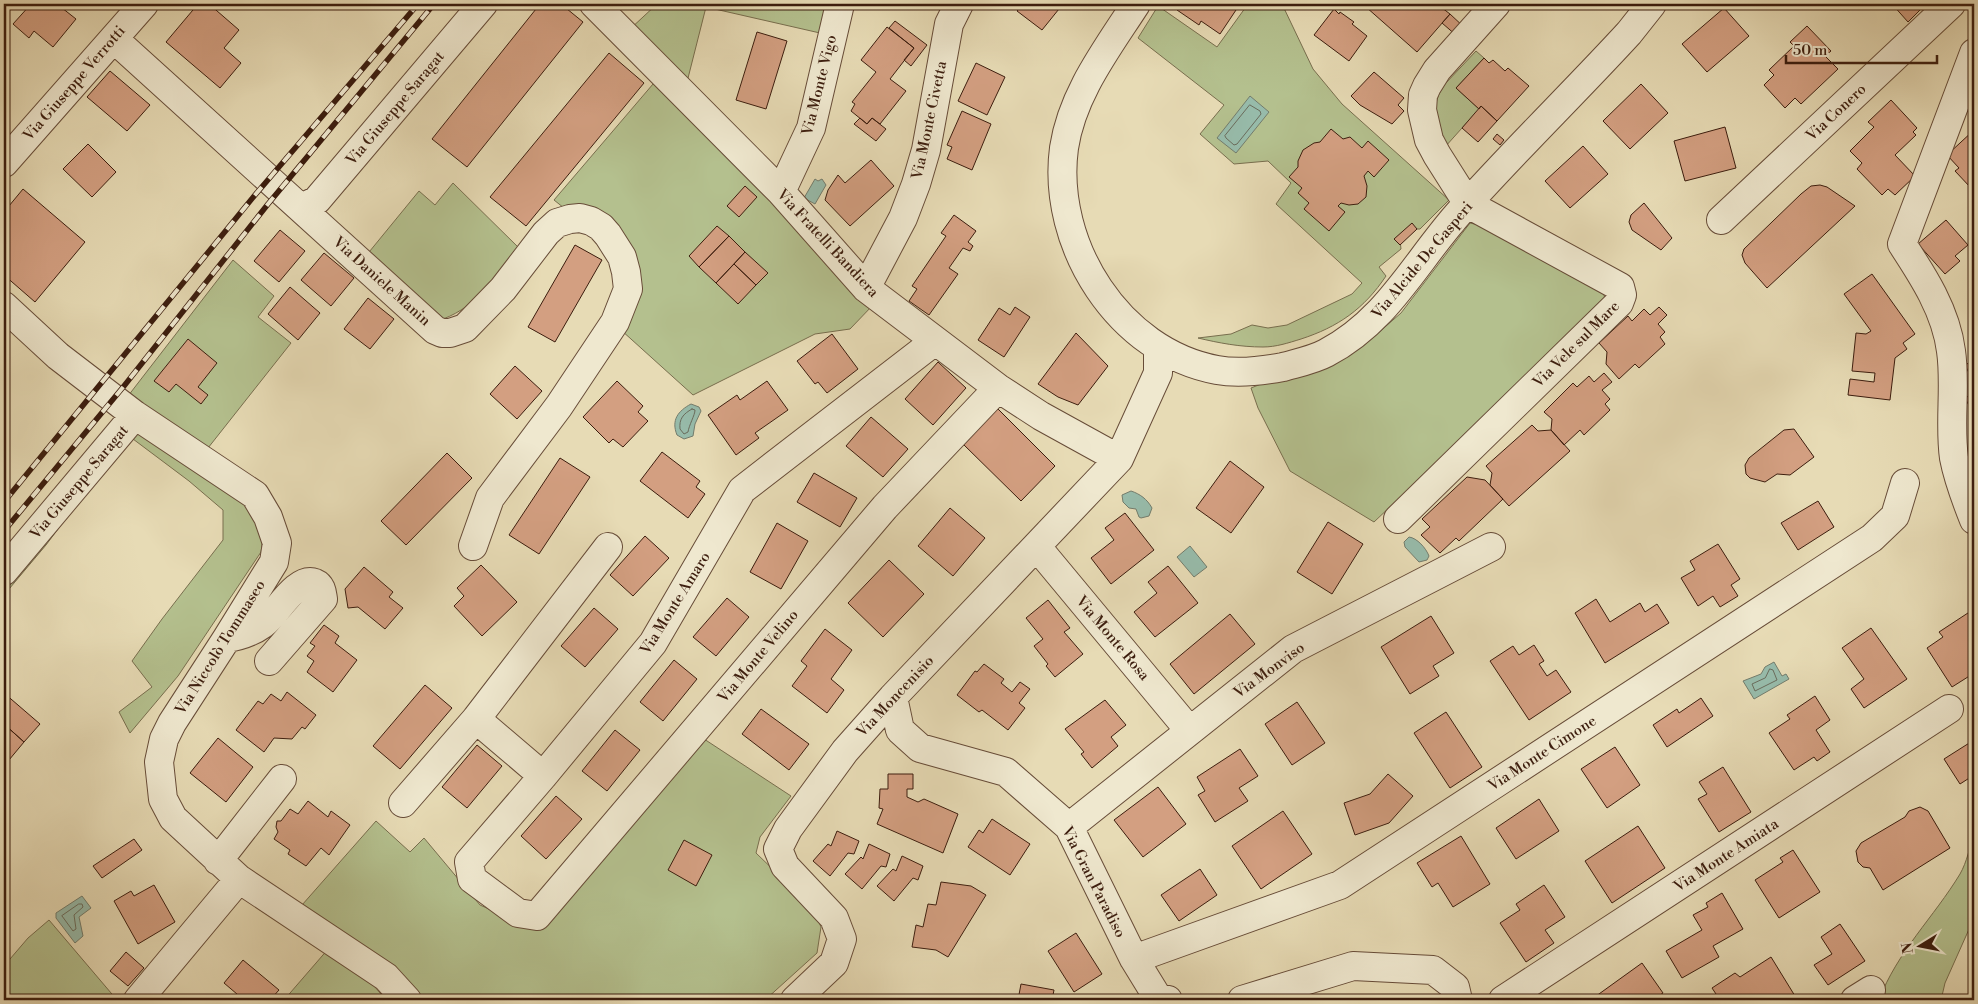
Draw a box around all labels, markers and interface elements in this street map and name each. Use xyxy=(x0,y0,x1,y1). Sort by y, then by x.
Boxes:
street label: Via Giuseppe Verrotti xyxy=(19,22,130,145)
scale bar xyxy=(1786,32,1937,64)
street label: Via Monte Vigo xyxy=(798,33,841,138)
text: 50 m xyxy=(1793,41,1827,60)
street label: Via Giuseppe Saragat xyxy=(341,47,449,170)
street label: Via Monte Civetta xyxy=(907,59,951,182)
street label: Via Conero xyxy=(1802,80,1870,146)
street label: Via Fratelli Bandiera xyxy=(772,185,883,302)
street label: Via Alcide De Gasperi xyxy=(1367,198,1477,324)
street label: Via Daniele Manin xyxy=(328,232,435,330)
street label: Via Vele sul Mare xyxy=(1528,297,1624,392)
street label: Via Giuseppe Saragat xyxy=(25,421,133,544)
street label: Via Monte Amaro xyxy=(636,548,715,659)
street label: Via Niccolò Tommaseo xyxy=(171,576,270,719)
street label: Via Monte Rosa xyxy=(1071,591,1154,685)
street label: Via Monte Velino xyxy=(713,606,803,708)
street label: Via Monviso xyxy=(1229,638,1309,703)
street label: Via Moncenisio xyxy=(852,651,938,742)
street label: Via Monte Cimone xyxy=(1484,711,1600,796)
street label: Via Monte Amiata xyxy=(1669,814,1783,897)
street label: Via Gran Paradiso xyxy=(1057,823,1130,941)
north arrow xyxy=(1896,922,1946,972)
text: N xyxy=(1898,941,1918,955)

